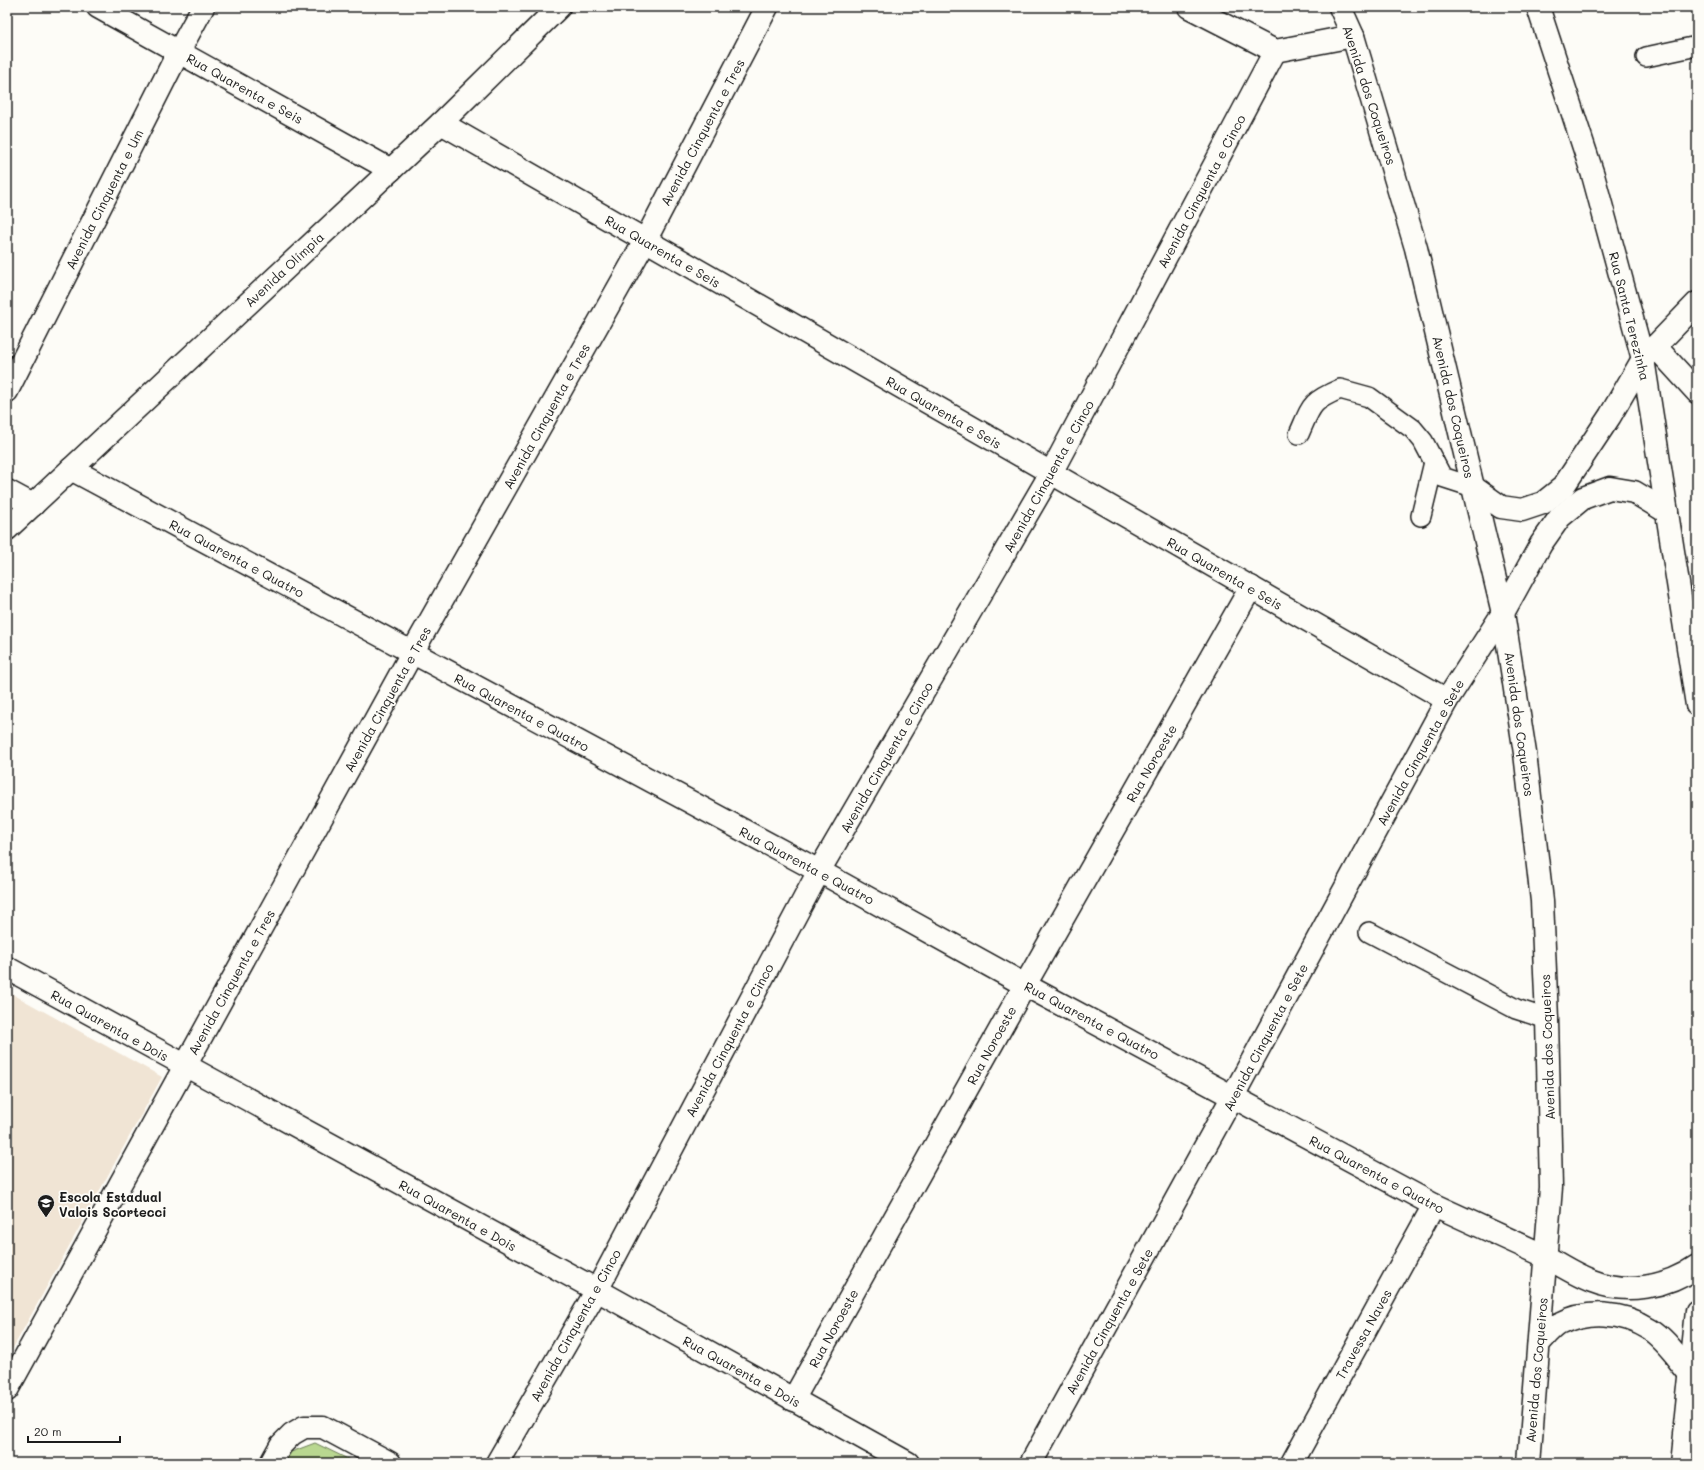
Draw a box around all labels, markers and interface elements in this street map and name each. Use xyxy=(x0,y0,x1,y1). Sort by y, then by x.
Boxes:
street label: Avenida dos Coqueiros xyxy=(1339,23,1401,167)
street label: Rua Quarenta e Seis xyxy=(184,49,306,127)
street label: Avenida Cinquenta e Tres xyxy=(656,56,748,208)
street label: Avenida Cinquenta e Cinco xyxy=(1153,111,1249,271)
street label: Avenida Cinquenta e Um xyxy=(61,126,147,272)
street label: Rua Quarenta e Seis xyxy=(602,211,724,291)
street label: Avenida Olímpia xyxy=(241,228,327,310)
street label: Rua Santa Terezinha xyxy=(1606,250,1654,382)
street label: Avenida dos Coqueiros xyxy=(1429,334,1479,480)
street label: Avenida Cinquenta e Tres xyxy=(499,340,593,492)
street label: Rua Quarenta e Seis xyxy=(883,372,1005,452)
street label: Avenida Cinquenta e Cinco xyxy=(999,397,1097,555)
street label: Rua Quarenta e Quatro xyxy=(167,515,308,601)
street label: Rua Quarenta e Seis xyxy=(1164,533,1286,613)
street label: Avenida Cinquenta e Tres xyxy=(340,623,434,775)
street label: Avenida dos Coqueiros xyxy=(1501,651,1539,797)
street label: Rua Quarenta e Quatro xyxy=(452,669,593,755)
street label: Avenida Cinquenta e Sete xyxy=(1373,676,1467,828)
street label: Avenida Cinquenta e Cinco xyxy=(836,678,936,835)
street label: Rua Noroeste xyxy=(1122,721,1180,805)
street label: Rua Quarenta e Quatro xyxy=(737,822,878,908)
street label: Avenida Cinquenta e Tres xyxy=(184,906,278,1058)
street label: Avenida Cinquenta e Cinco xyxy=(681,960,777,1120)
street label: Avenida Cinquenta e Sete xyxy=(1219,960,1311,1114)
street label: Avenida dos Coqueiros xyxy=(1536,974,1558,1120)
street label: Rua Quarenta e Quatro xyxy=(1022,977,1163,1063)
street label: Rua Quarenta e Dois xyxy=(48,986,172,1064)
street label: Rua Noroeste xyxy=(962,1003,1020,1087)
street label: Rua Quarenta e Quatro xyxy=(1307,1131,1448,1217)
street label: Rua Quarenta e Dois xyxy=(396,1176,520,1254)
place label: Escola Estadual Valois Scortecci xyxy=(59,1188,167,1220)
school or university icon: Escola Estadual Valois Scortecci xyxy=(36,1193,56,1218)
street label: Avenida Cinquenta e Sete xyxy=(1062,1245,1156,1397)
street label: Avenida Cinquenta e Cinco xyxy=(526,1246,624,1404)
street label: Rua Noroeste xyxy=(804,1286,862,1370)
street label: Travessa Naves xyxy=(1331,1286,1395,1382)
street label: Avenida dos Coqueiros xyxy=(1521,1297,1551,1443)
street label: Rua Quarenta e Dois xyxy=(680,1332,804,1410)
scale bar xyxy=(28,1418,120,1444)
text: 20 m xyxy=(34,1423,62,1439)

